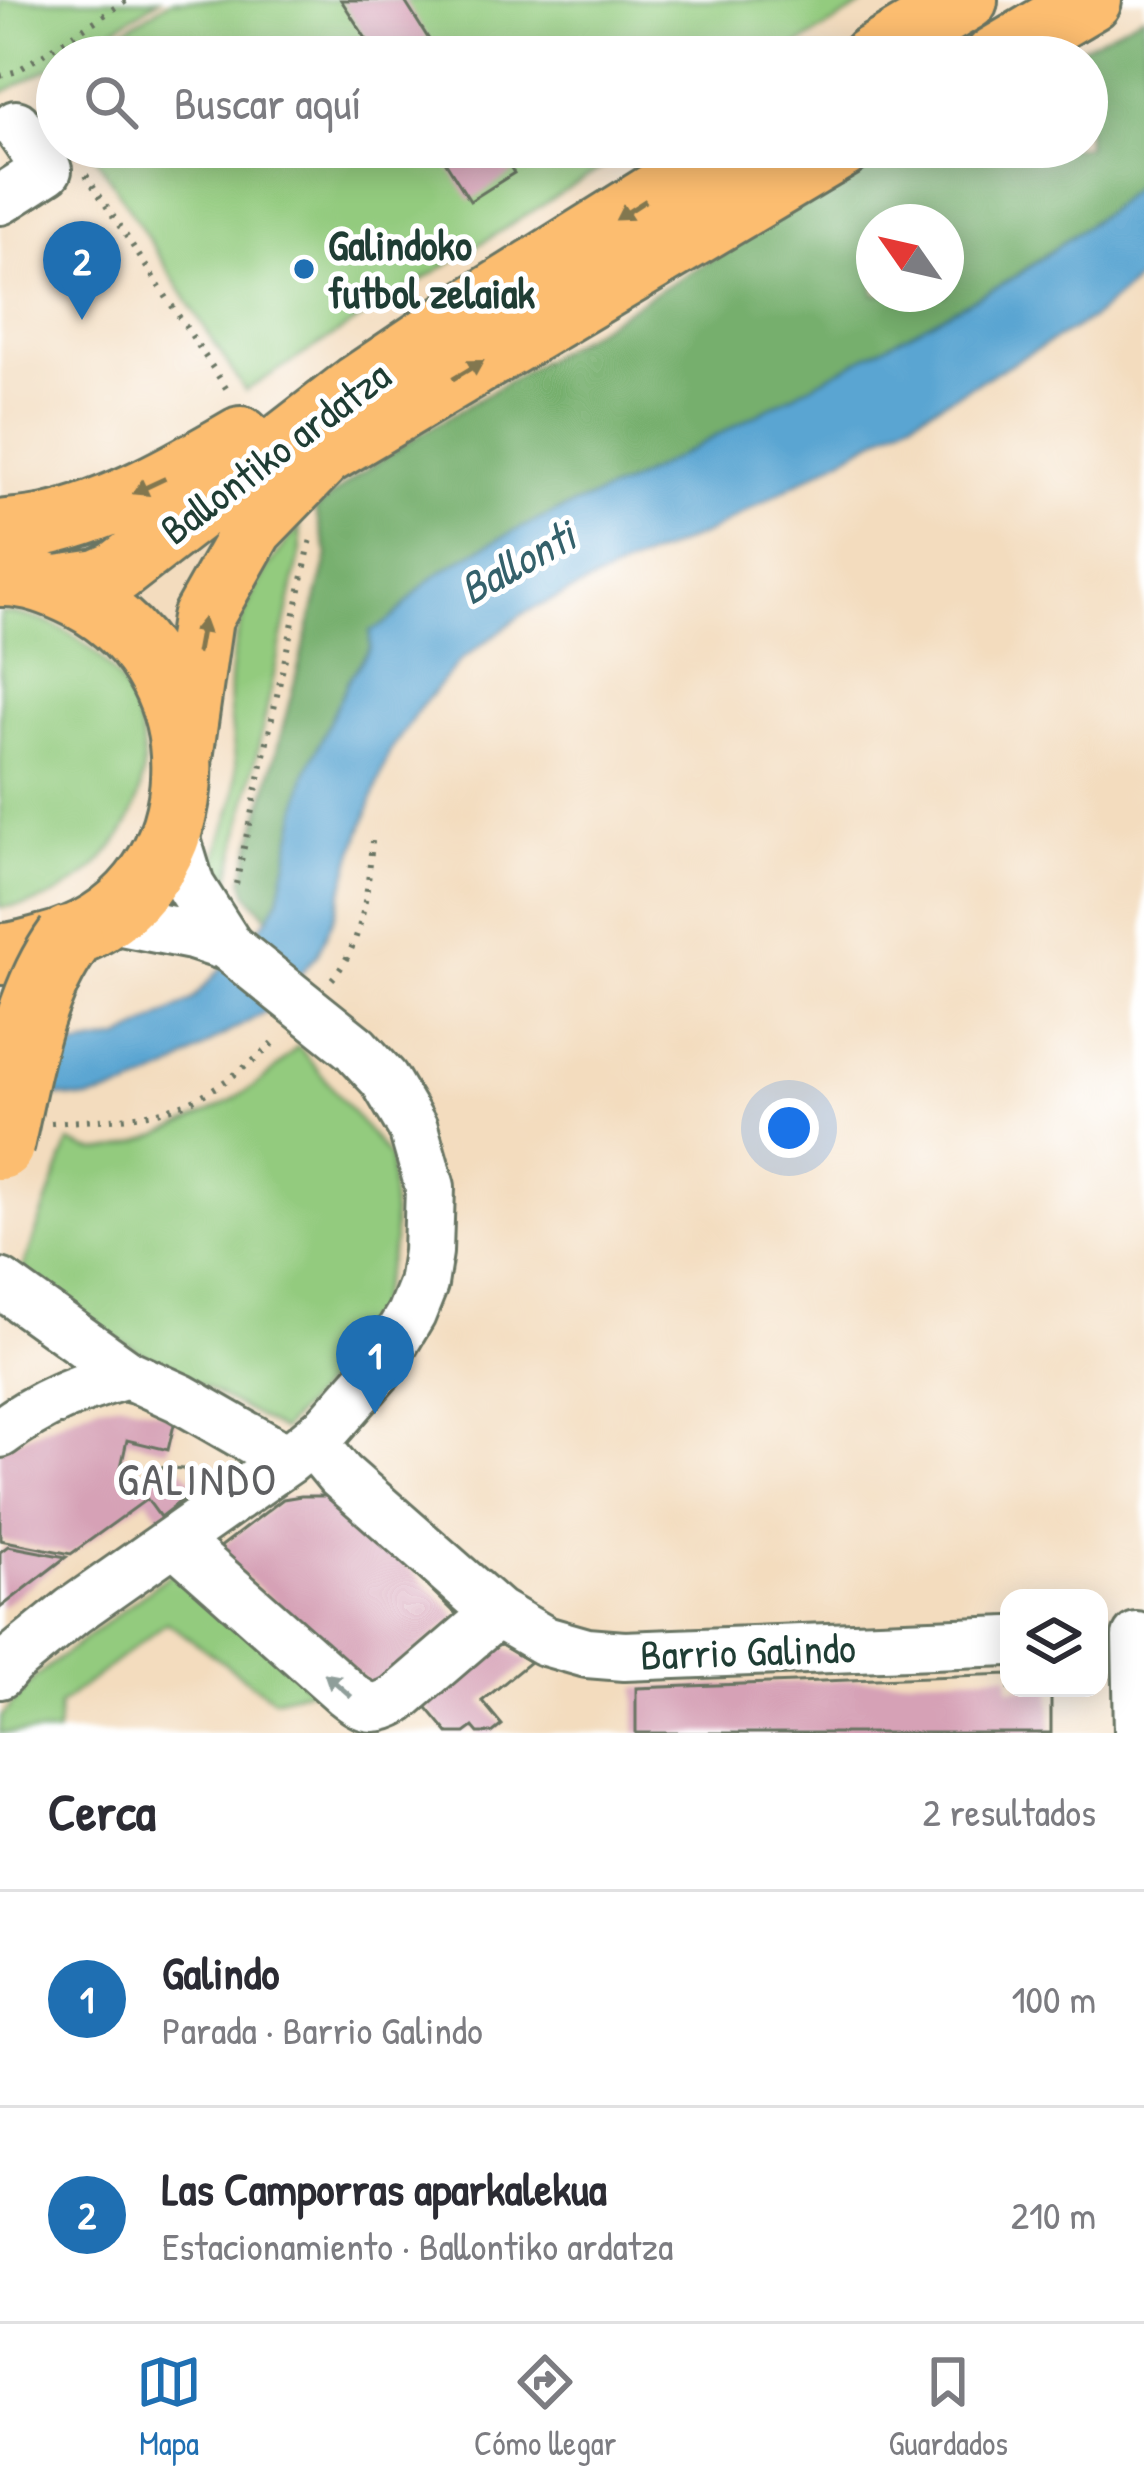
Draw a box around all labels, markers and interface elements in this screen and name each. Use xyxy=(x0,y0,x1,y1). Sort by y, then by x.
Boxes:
search box xyxy=(36,36,1108,168)
icon: search xyxy=(78,69,144,135)
text: Buscar aquí xyxy=(174,72,361,133)
one-way arrow xyxy=(615,199,648,221)
north arrow xyxy=(856,204,964,312)
place label: Galindoko futbol zelaiak xyxy=(328,216,536,321)
pin: 2 xyxy=(43,221,121,320)
marker: Galindoko futbol zelaiak xyxy=(291,256,317,282)
street label: Ballontiko ardatza xyxy=(148,346,401,557)
one-way arrow xyxy=(451,360,485,381)
one-way arrow xyxy=(131,476,166,496)
water label: Ballonti xyxy=(448,503,589,618)
one-way arrow xyxy=(192,616,210,654)
your location xyxy=(759,1098,819,1158)
pin: 1 xyxy=(336,1315,414,1414)
district label: GALINDO xyxy=(117,1448,279,1509)
map controls xyxy=(1000,1589,1108,1697)
button: layers xyxy=(1000,1589,1108,1697)
street label: Barrio Galindo xyxy=(639,1618,857,1683)
one-way arrow xyxy=(323,1673,353,1699)
text: Cerca xyxy=(48,1777,156,1846)
text: 2 resultados xyxy=(923,1785,1096,1838)
text: Galindo xyxy=(162,1942,279,2003)
text: 1 xyxy=(80,1972,94,2025)
text: 100 m xyxy=(1011,1972,1096,2025)
text: Parada · Barrio Galindo xyxy=(162,2003,483,2056)
text: Las Camporras aparkalekua xyxy=(162,2158,607,2219)
text: 2 xyxy=(78,2188,96,2241)
text: 210 m xyxy=(1011,2188,1096,2241)
text: Estacionamiento · Ballontiko ardatza xyxy=(162,2219,673,2272)
tab: Mapa xyxy=(136,2349,202,2465)
tab: Cómo llegar xyxy=(474,2349,617,2465)
tab: Guardados xyxy=(889,2349,1008,2465)

